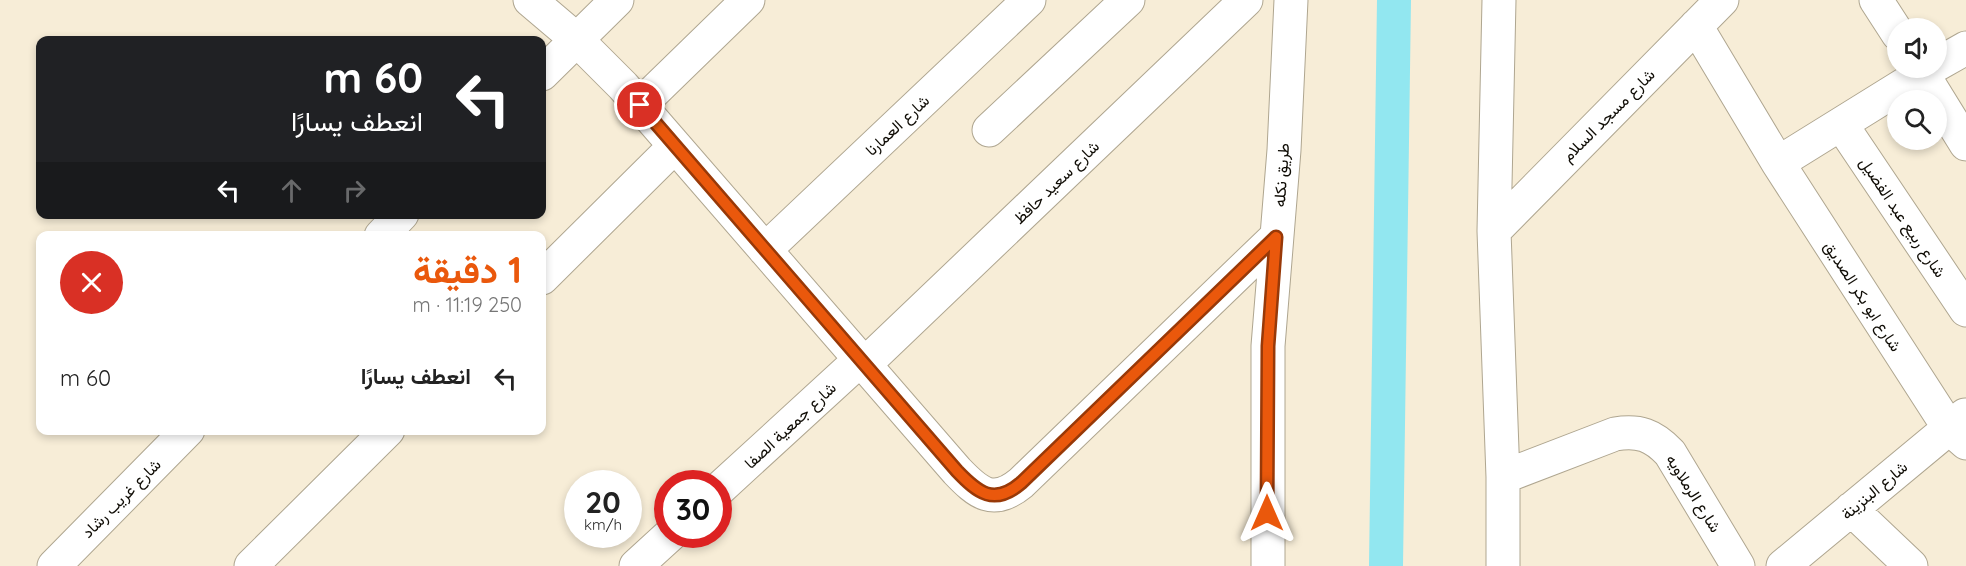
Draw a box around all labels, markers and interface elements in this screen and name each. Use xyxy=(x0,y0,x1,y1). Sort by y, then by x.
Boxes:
map controls xyxy=(1887,18,1947,150)
button: sound xyxy=(1887,18,1947,78)
text: 60 m xyxy=(323,51,423,104)
icon: left xyxy=(444,60,522,138)
street label: شارع مسجد السلام xyxy=(1557,64,1660,167)
pin xyxy=(614,79,665,130)
icon: arrive xyxy=(623,88,656,121)
street label: شارع العمارنا xyxy=(861,90,935,161)
button: search xyxy=(1887,90,1947,150)
text: انعطف يسارًا xyxy=(291,104,423,138)
street label: شارع سعيد حافظ xyxy=(1009,136,1104,229)
street label: طريق نكله xyxy=(1269,142,1294,208)
street label: شارع ربيع عبد الفضيل xyxy=(1854,153,1951,282)
icon: left xyxy=(212,174,245,207)
icon: ahead xyxy=(275,174,308,207)
icon: right xyxy=(338,174,371,207)
street label: شارع ابو بكر الصديق xyxy=(1818,237,1906,356)
text: 1 دقيقة xyxy=(413,247,522,292)
button: close xyxy=(60,251,123,314)
text: 250 m · 11:19 xyxy=(412,292,522,317)
text: انعطف يسارًا xyxy=(361,362,471,390)
icon: left xyxy=(489,362,522,395)
text: 60 m xyxy=(60,364,111,392)
street label: شارع جمعية الصفا xyxy=(740,377,841,474)
street label: شارع الرملاويه xyxy=(1660,450,1726,537)
street label: شارع غريب رشاد xyxy=(77,454,166,543)
street label: شارع البنزينة xyxy=(1837,456,1913,525)
speed limit sign: 30 xyxy=(654,470,732,548)
position arrow xyxy=(1235,481,1299,545)
text: 20 xyxy=(585,483,621,521)
text: km/h xyxy=(584,515,622,534)

